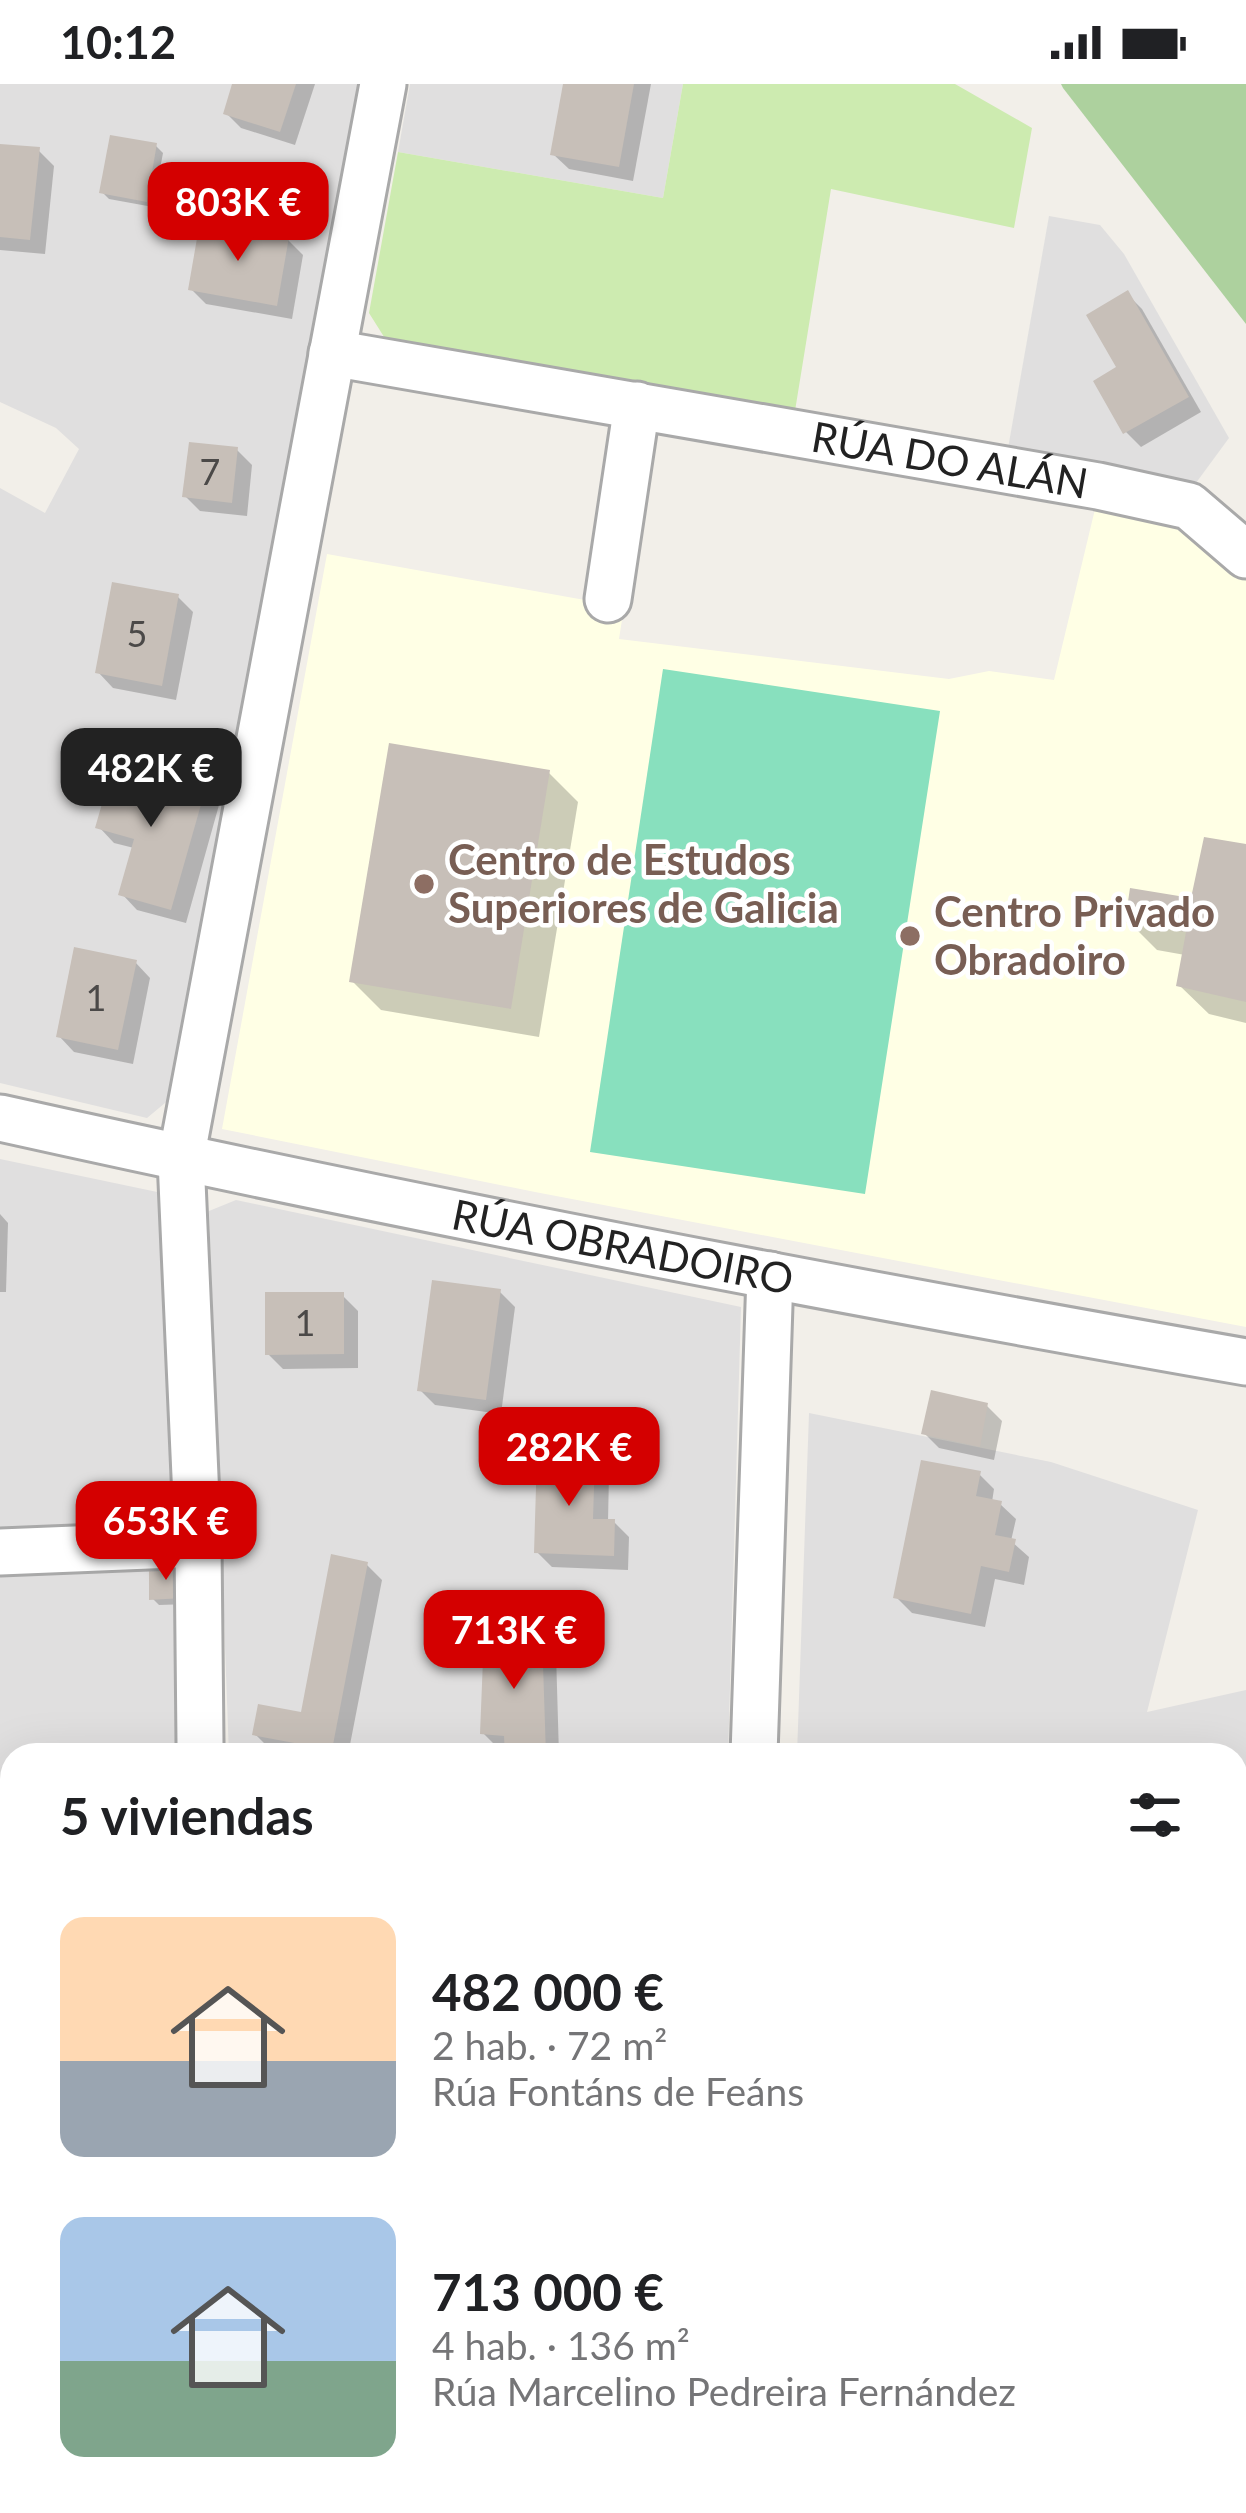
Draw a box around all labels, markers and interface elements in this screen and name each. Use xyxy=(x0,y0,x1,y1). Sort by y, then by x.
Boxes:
text: 10:12 xyxy=(60,15,176,69)
pin: 803K € xyxy=(140,162,336,264)
text: 803K € xyxy=(175,178,301,224)
street label: RÚA DO ALÁN xyxy=(808,411,1092,508)
house number: 7 xyxy=(200,449,220,493)
house number: 5 xyxy=(127,611,147,655)
pin: 482K € xyxy=(53,728,249,830)
text: 482K € xyxy=(88,744,214,790)
place label: Centro de Estudos Superiores de Galicia xyxy=(448,834,839,932)
marker: Centro de Estudos Superiores de Galicia xyxy=(411,871,437,897)
place label: Centro Privado Obradoiro xyxy=(934,886,1215,984)
marker: Centro Privado Obradoiro xyxy=(897,923,923,949)
house number: 1 xyxy=(86,975,106,1019)
street label: RÚA OBRADOIRO xyxy=(448,1188,798,1303)
house number: 1 xyxy=(295,1300,315,1344)
pin: 282K € xyxy=(471,1407,667,1509)
text: 282K € xyxy=(506,1423,632,1469)
pin: 653K € xyxy=(68,1481,264,1583)
text: 653K € xyxy=(103,1497,229,1543)
pin: 713K € xyxy=(416,1590,612,1692)
text: 713K € xyxy=(451,1606,577,1652)
icon: filters xyxy=(1122,1782,1188,1848)
text: 5 viviendas xyxy=(60,1785,314,1846)
text: 482 000 € xyxy=(432,1961,664,2022)
icon: home xyxy=(156,1965,300,2109)
text: 2 hab. · 72 m² xyxy=(432,2022,667,2068)
text: Rúa Fontáns de Feáns xyxy=(432,2068,804,2114)
text: 713 000 € xyxy=(432,2261,664,2322)
icon: home xyxy=(156,2265,300,2409)
text: 4 hab. · 136 m² xyxy=(432,2322,690,2368)
text: Rúa Marcelino Pedreira Fernández xyxy=(432,2368,1016,2414)

